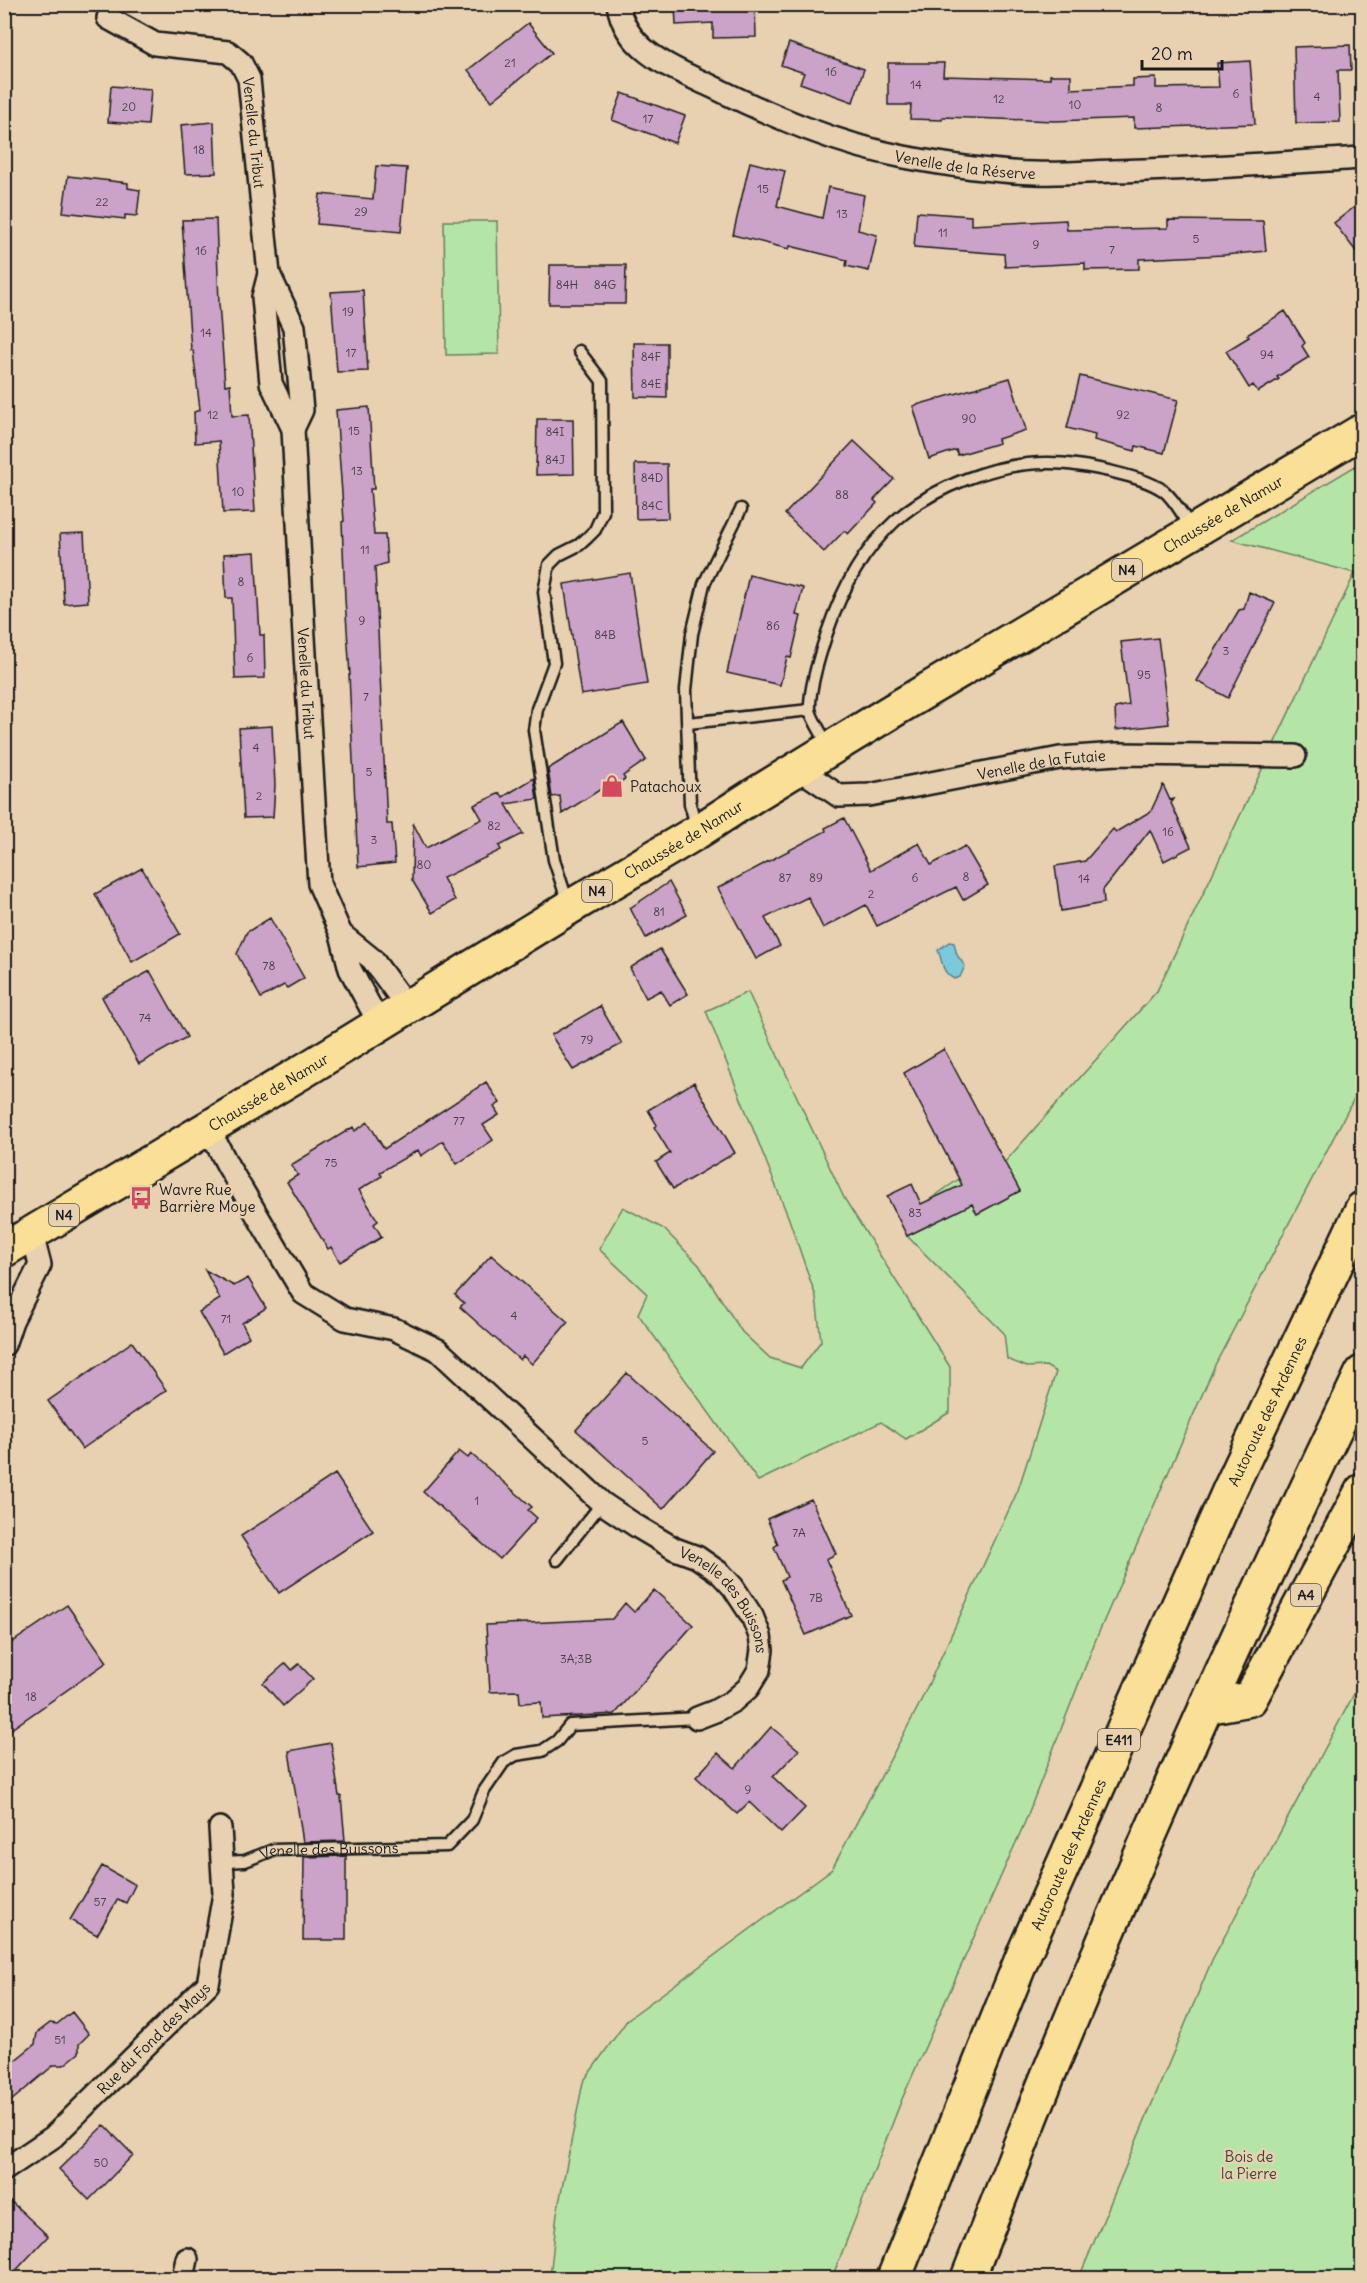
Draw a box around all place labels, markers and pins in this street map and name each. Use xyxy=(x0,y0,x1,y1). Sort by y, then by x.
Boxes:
shop icon: Patachoux xyxy=(599,773,625,799)
place label: Patachoux xyxy=(630,777,702,796)
place label: Wavre Rue Barrière Moye xyxy=(159,1180,255,1216)
bus stop icon: Wavre Rue Barrière Moye xyxy=(128,1185,154,1211)

